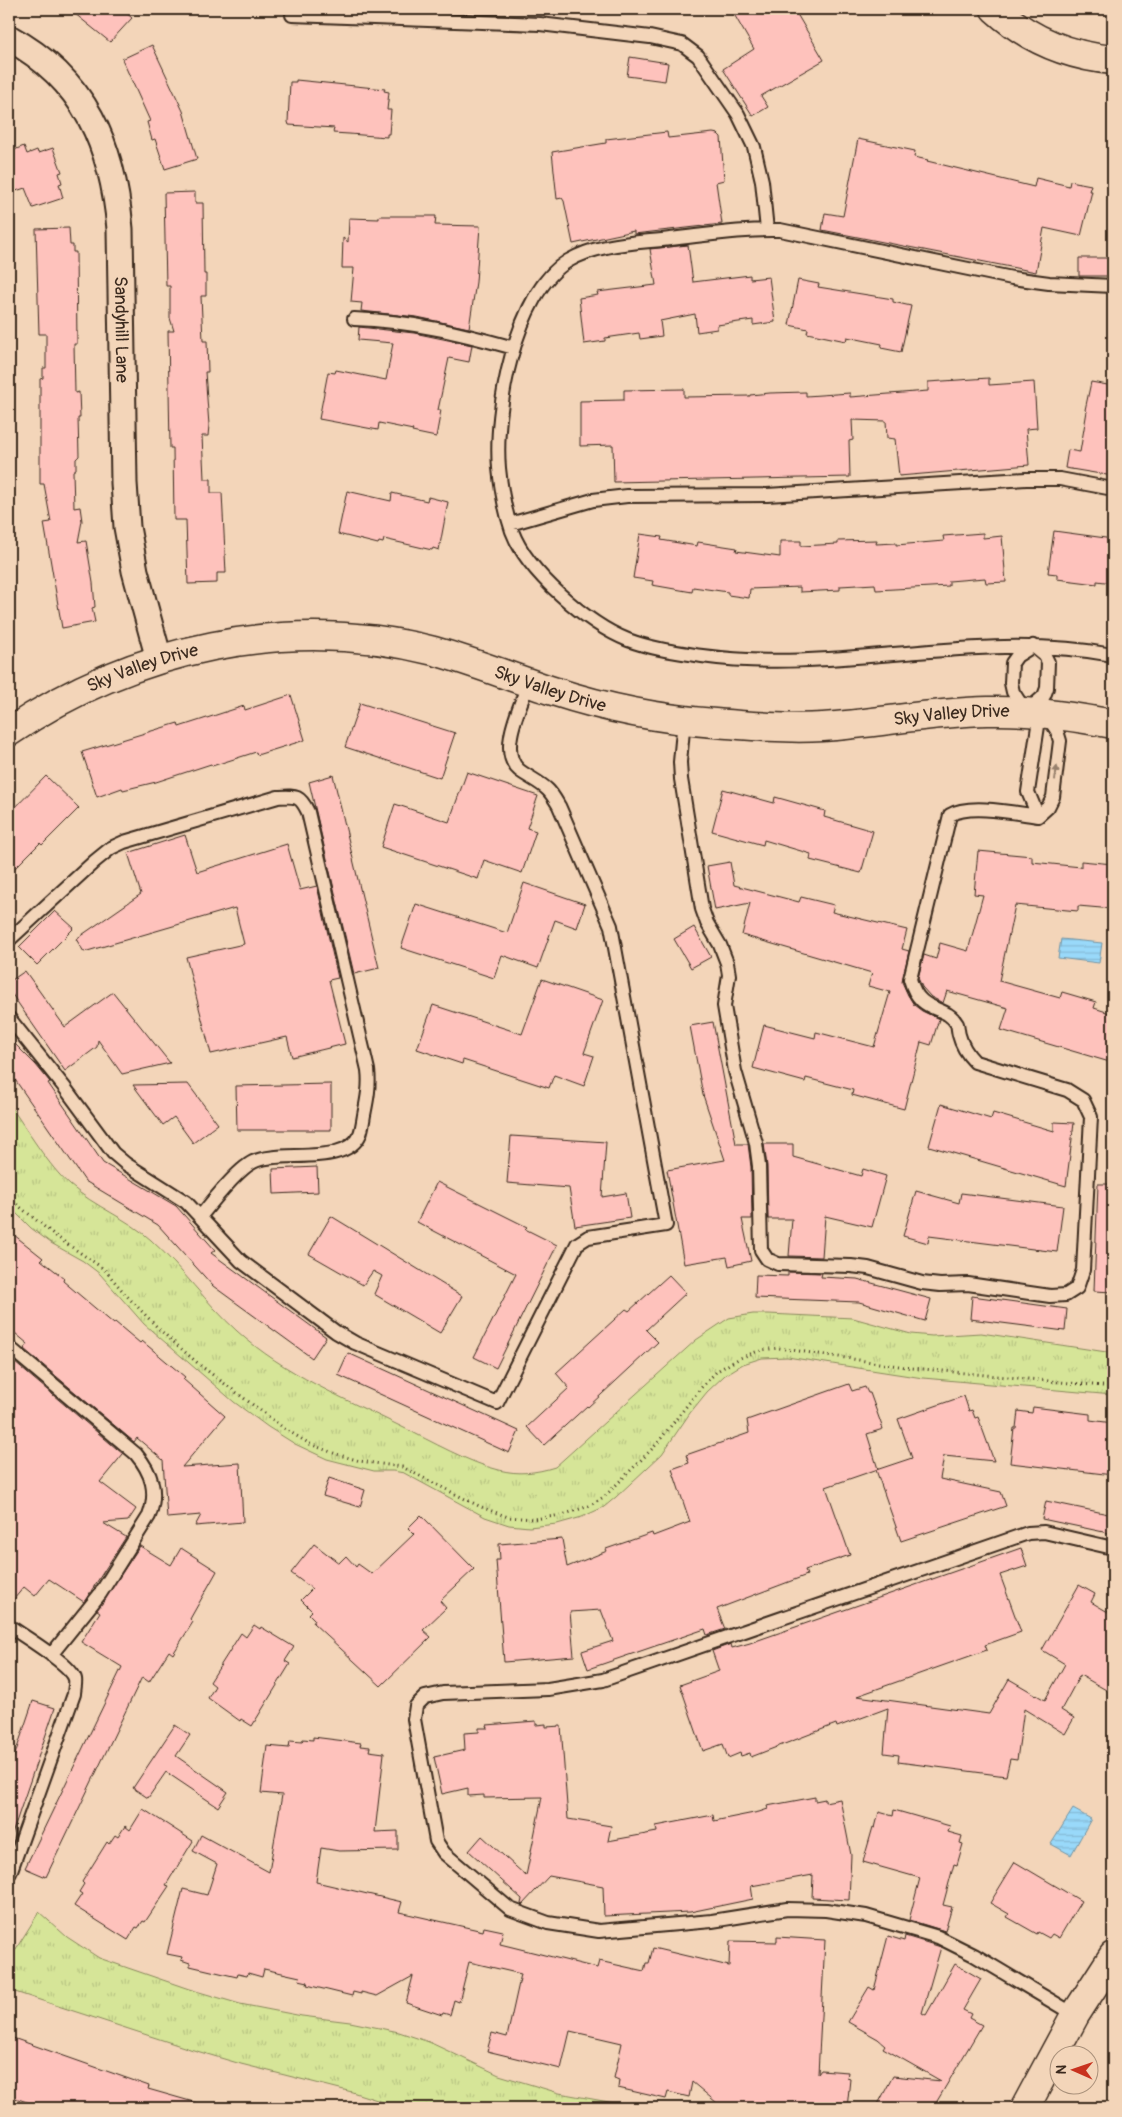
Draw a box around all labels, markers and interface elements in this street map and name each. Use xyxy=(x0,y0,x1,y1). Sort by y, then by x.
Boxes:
street label: Sandyhill Lane xyxy=(109,276,133,383)
street label: Sky Valley Drive xyxy=(83,639,201,698)
street label: Sky Valley Drive xyxy=(491,660,609,718)
street label: Sky Valley Drive xyxy=(892,700,1010,731)
one-way arrow xyxy=(1052,764,1060,780)
north arrow xyxy=(1050,2044,1100,2094)
text: N xyxy=(1053,2065,1070,2075)

